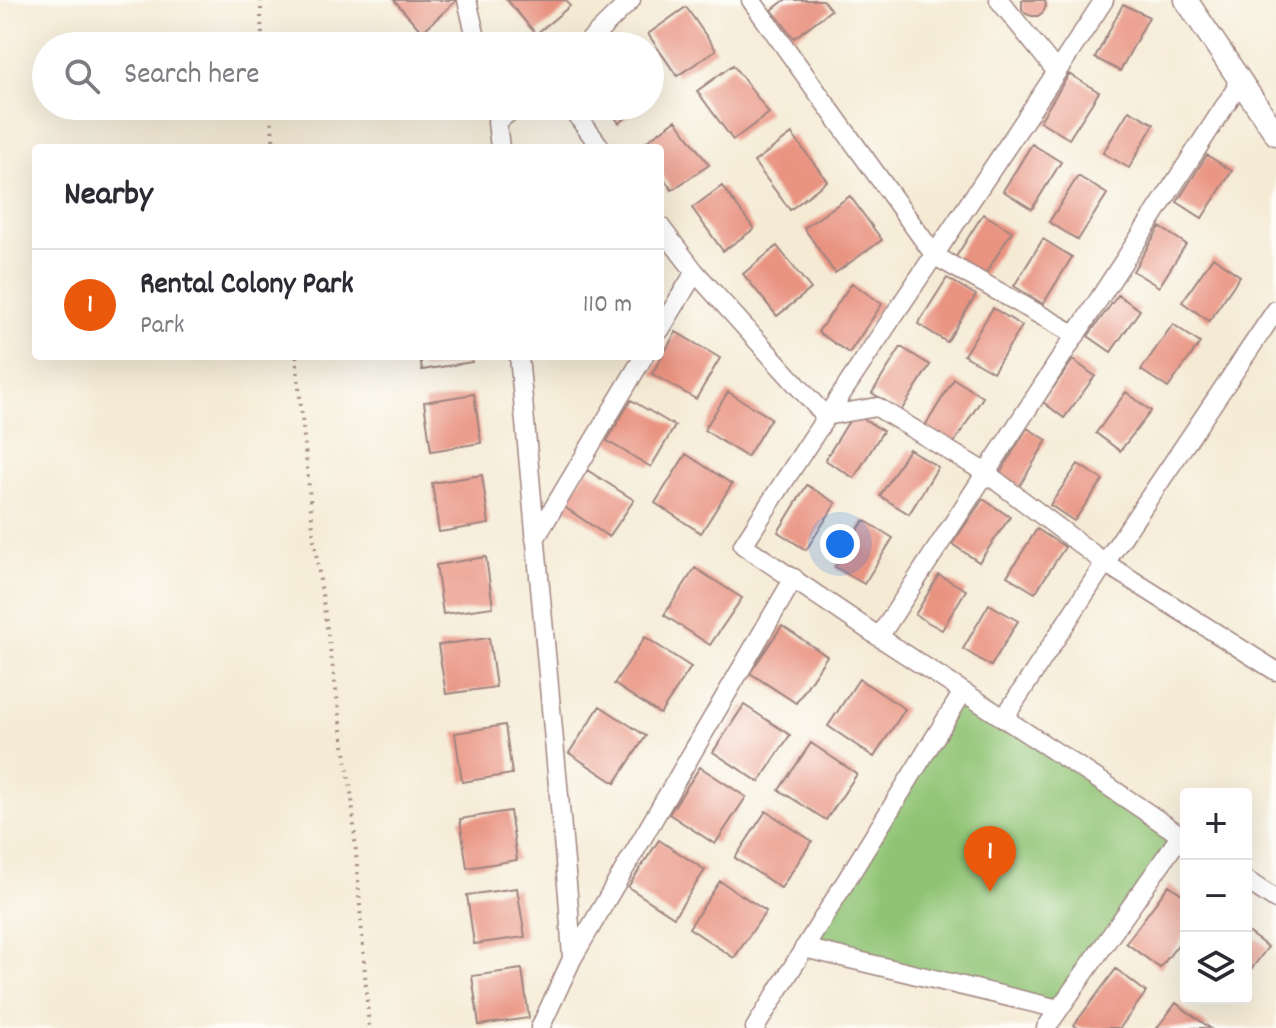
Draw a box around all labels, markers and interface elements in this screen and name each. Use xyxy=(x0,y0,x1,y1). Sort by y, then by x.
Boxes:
search box xyxy=(32,32,664,120)
icon: search xyxy=(60,54,104,98)
text: Search here xyxy=(124,55,260,98)
text: Nearby xyxy=(64,172,153,221)
text: Rental Colony Park xyxy=(140,265,353,308)
text: 1 xyxy=(87,287,93,324)
text: 110 m xyxy=(583,287,632,324)
text: Park xyxy=(140,308,184,345)
your location xyxy=(820,524,860,564)
map controls xyxy=(1180,788,1252,1004)
button: + xyxy=(1180,788,1252,860)
pin: 1 xyxy=(964,826,1016,892)
button: − xyxy=(1180,860,1252,932)
button: layers xyxy=(1180,932,1252,1004)

